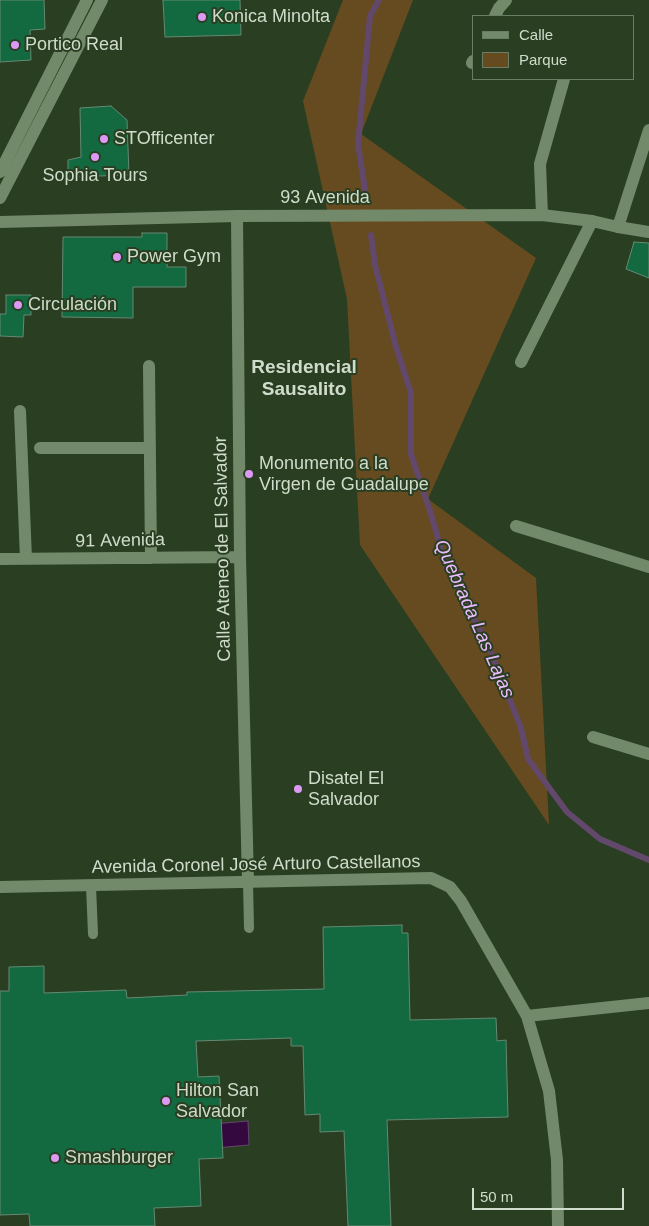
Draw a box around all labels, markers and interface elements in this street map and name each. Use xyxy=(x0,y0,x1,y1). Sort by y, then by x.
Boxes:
place label: Konica Minolta xyxy=(212,6,330,28)
marker: Konica Minolta xyxy=(196,11,208,23)
legend xyxy=(472,15,634,80)
text: Calle xyxy=(519,26,553,43)
place label: Portico Real xyxy=(25,34,123,56)
marker: Portico Real xyxy=(9,39,21,51)
text: Parque xyxy=(519,51,567,68)
place label: STOfficenter xyxy=(114,128,214,150)
marker: STOfficenter xyxy=(98,133,110,145)
marker: Sophia Tours xyxy=(89,151,101,163)
place label: Sophia Tours xyxy=(42,165,148,187)
street label: 93 Avenida xyxy=(280,187,370,209)
place label: Power Gym xyxy=(127,246,221,268)
marker: Power Gym xyxy=(111,251,123,263)
place label: Circulación xyxy=(28,294,117,316)
marker: Circulación xyxy=(12,299,24,311)
district label: Residencial Sausalito xyxy=(251,357,357,401)
street label: Calle Ateneo de El Salvador xyxy=(210,436,236,662)
place label: Monumento a la Virgen de Guadalupe xyxy=(259,453,429,496)
marker: Monumento a la Virgen de Guadalupe xyxy=(243,468,255,480)
street label: 91 Avenida xyxy=(75,529,165,553)
water label: Quebrada Las Lajas xyxy=(429,536,519,702)
place label: Disatel El Salvador xyxy=(308,768,384,811)
marker: Disatel El Salvador xyxy=(292,783,304,795)
street label: Avenida Coronel José Arturo Castellanos xyxy=(91,851,421,879)
place label: Hilton San Salvador xyxy=(176,1080,259,1122)
marker: Hilton San Salvador xyxy=(160,1095,172,1107)
place label: Smashburger xyxy=(65,1147,173,1169)
marker: Smashburger xyxy=(49,1152,61,1164)
scale bar xyxy=(474,1178,626,1210)
text: 50 m xyxy=(480,1188,513,1205)

